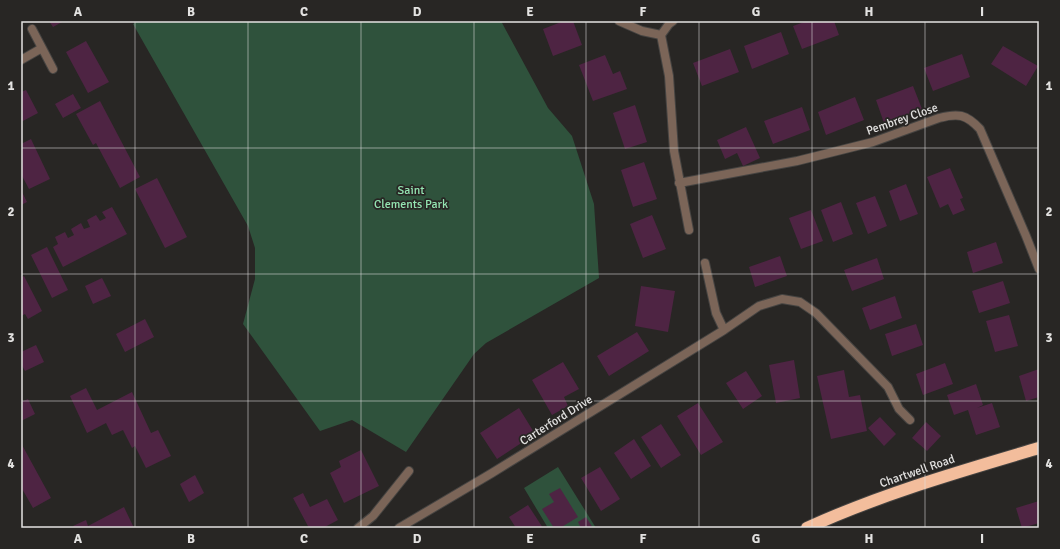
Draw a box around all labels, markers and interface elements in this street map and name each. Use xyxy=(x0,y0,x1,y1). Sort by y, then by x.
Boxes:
text: A xyxy=(74,4,83,20)
text: B xyxy=(187,4,195,20)
text: C xyxy=(300,4,308,20)
text: D xyxy=(413,4,422,20)
text: E xyxy=(526,4,534,20)
text: F xyxy=(640,4,647,20)
text: G xyxy=(752,4,760,20)
text: H xyxy=(865,4,873,20)
text: I xyxy=(980,4,984,20)
text: 1 xyxy=(7,78,15,94)
text: 1 xyxy=(1045,78,1053,94)
street label: Pembrey Close xyxy=(864,100,940,139)
park label: Saint Clements Park xyxy=(374,183,448,212)
text: 2 xyxy=(7,204,15,220)
text: 2 xyxy=(1045,204,1053,220)
text: 3 xyxy=(7,330,15,346)
text: 3 xyxy=(1045,330,1053,346)
street label: Carterford Drive xyxy=(517,392,595,449)
street label: Chartwell Road xyxy=(878,452,957,491)
text: 4 xyxy=(7,456,15,472)
text: 4 xyxy=(1045,456,1053,472)
text: A xyxy=(74,531,83,547)
text: B xyxy=(187,531,195,547)
text: C xyxy=(300,531,308,547)
text: D xyxy=(413,531,422,547)
text: E xyxy=(526,531,534,547)
text: F xyxy=(640,531,647,547)
text: G xyxy=(752,531,760,547)
text: H xyxy=(865,531,873,547)
text: I xyxy=(980,531,984,547)

